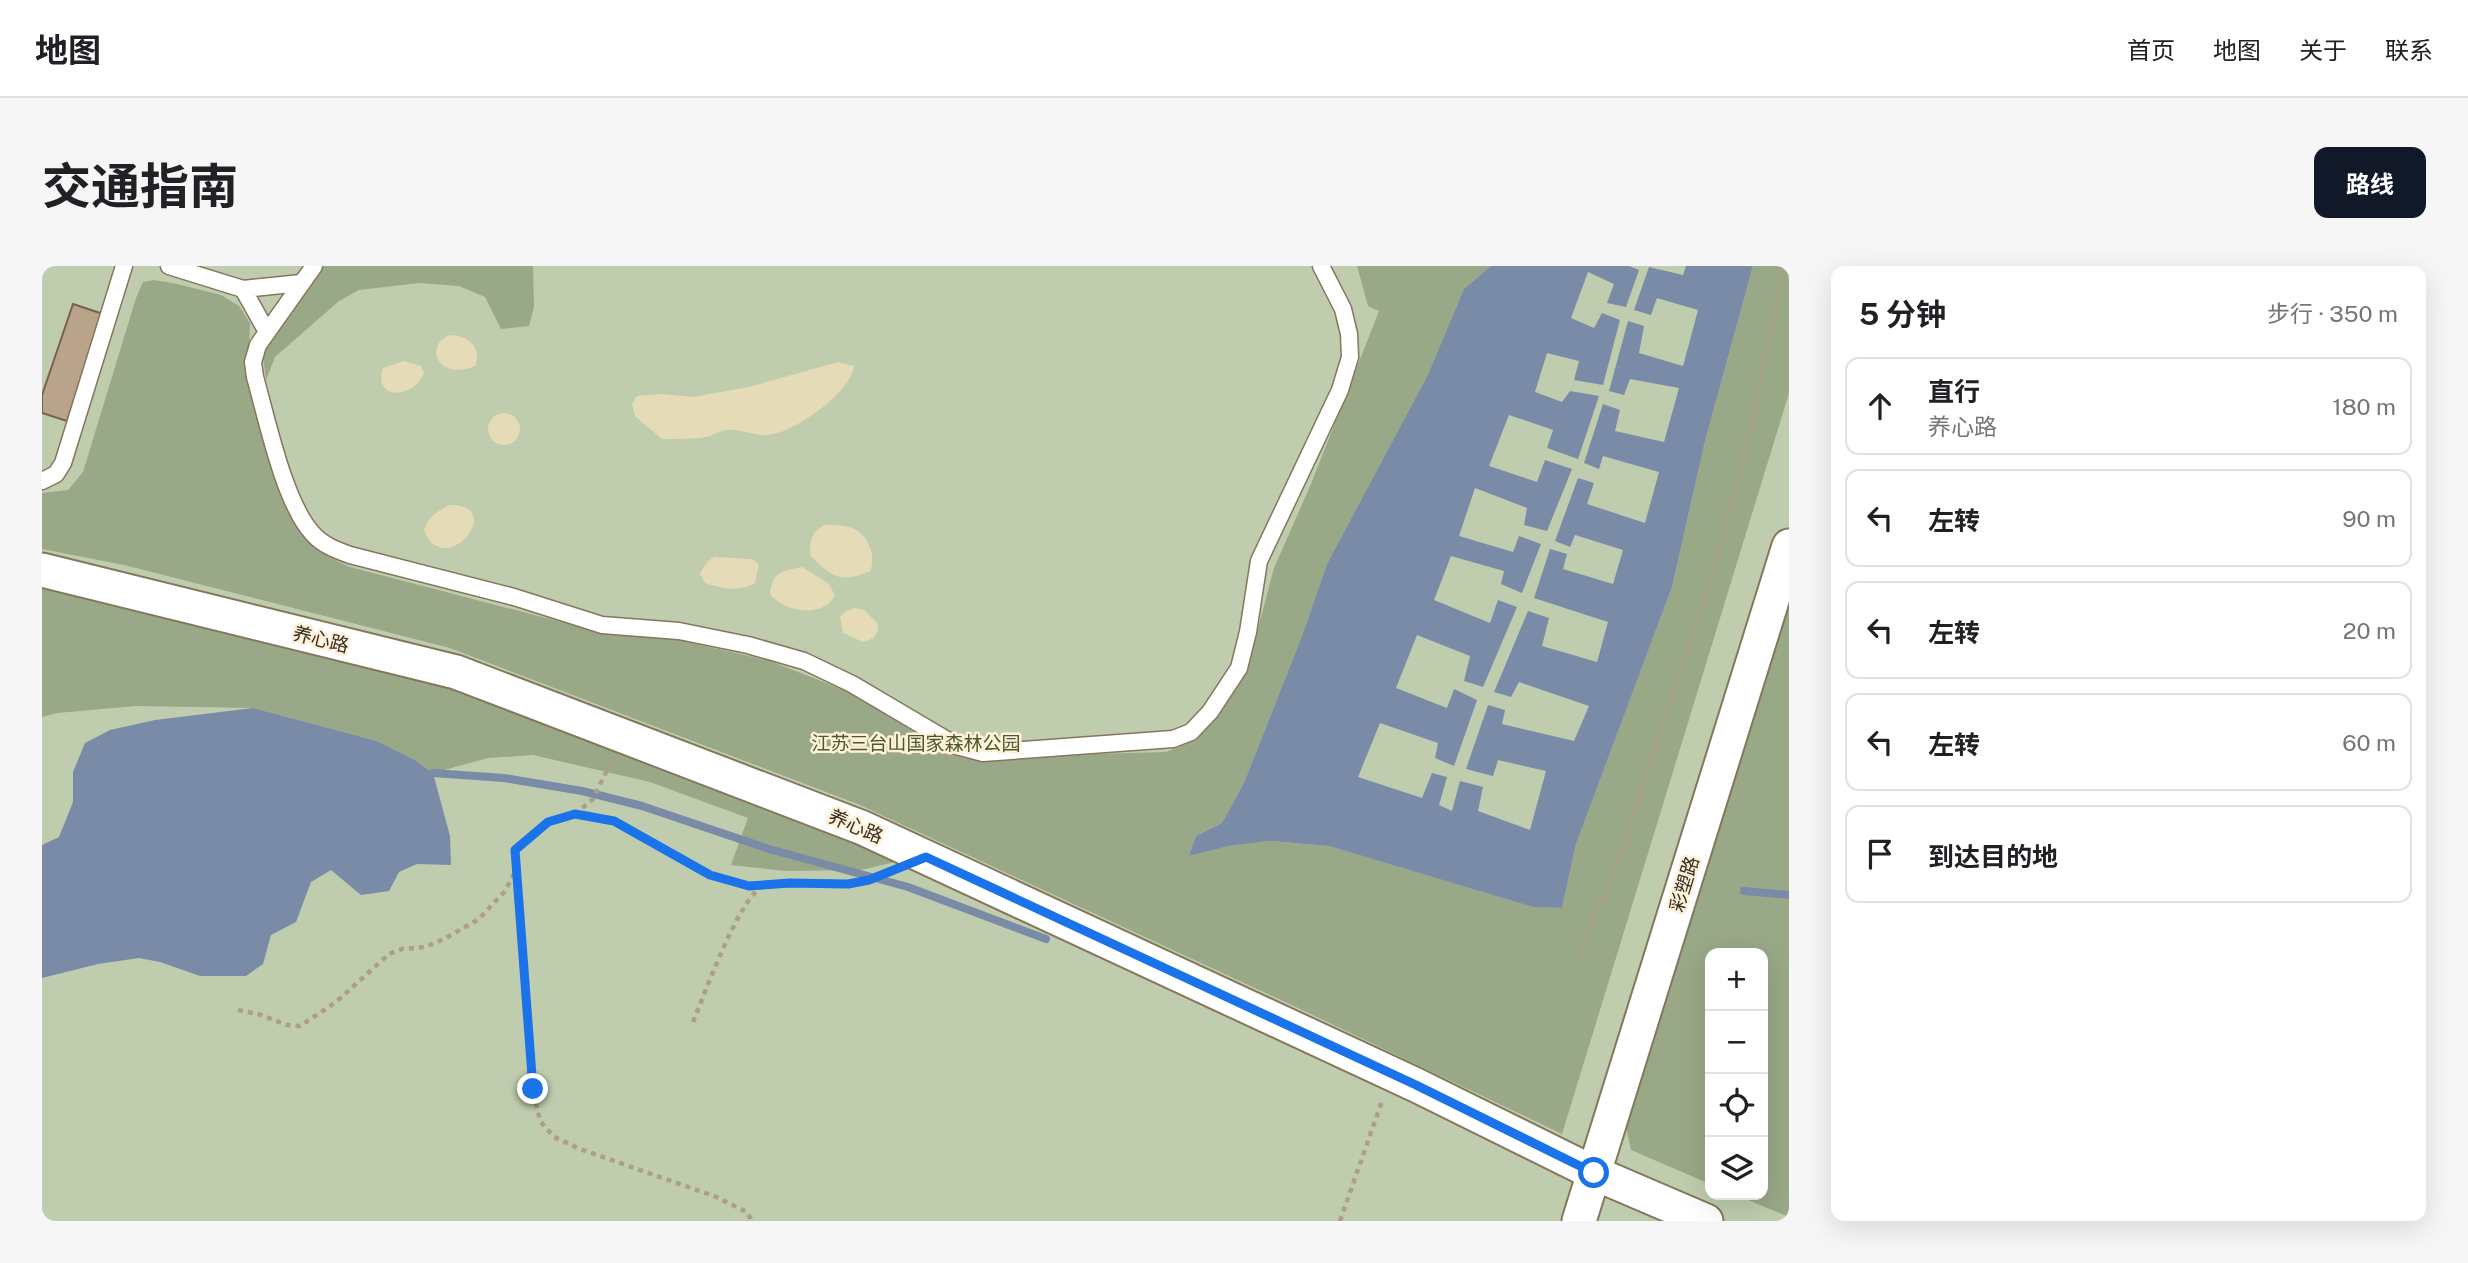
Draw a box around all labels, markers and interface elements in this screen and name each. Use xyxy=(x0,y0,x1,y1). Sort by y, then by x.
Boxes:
text: 地图 xyxy=(35,31,101,69)
text: 首页 xyxy=(2127,36,2175,64)
text: 地图 xyxy=(2213,36,2261,64)
text: 关于 xyxy=(2299,36,2347,64)
text: 联系 xyxy=(2385,36,2433,64)
button: 路线 xyxy=(2314,147,2426,218)
text: 交通指南 xyxy=(42,157,238,215)
text: 5 分钟 xyxy=(1859,296,1946,332)
text: 步行 · 350 m xyxy=(2267,300,2398,327)
text: 直行 xyxy=(1928,376,1980,407)
icon: ahead xyxy=(1861,387,1899,425)
text: 180 m xyxy=(2332,393,2396,420)
text: 养心路 xyxy=(1928,413,1997,440)
icon: left xyxy=(1861,499,1899,537)
text: 左转 xyxy=(1928,505,1980,536)
text: 90 m xyxy=(2342,505,2396,532)
icon: left xyxy=(1861,611,1899,649)
text: 左转 xyxy=(1928,617,1980,648)
text: 20 m xyxy=(2343,617,2396,644)
street label: 养心路 xyxy=(291,621,351,657)
icon: left xyxy=(1861,723,1899,761)
text: 左转 xyxy=(1928,729,1980,760)
text: 60 m xyxy=(2342,729,2396,756)
park label: 江苏三台山国家森林公园 xyxy=(811,732,1021,754)
street label: 养心路 xyxy=(825,805,887,847)
icon: arrive xyxy=(1861,835,1899,873)
text: 到达目的地 xyxy=(1928,841,2058,872)
street label: 彩塑路 xyxy=(1665,854,1703,914)
map controls xyxy=(1705,948,1768,1200)
button: + xyxy=(1705,948,1768,1011)
button: − xyxy=(1705,1011,1768,1074)
route end xyxy=(517,1073,548,1104)
button: locate xyxy=(1705,1074,1768,1137)
button: layers xyxy=(1705,1137,1768,1200)
route start xyxy=(1578,1157,1609,1188)

